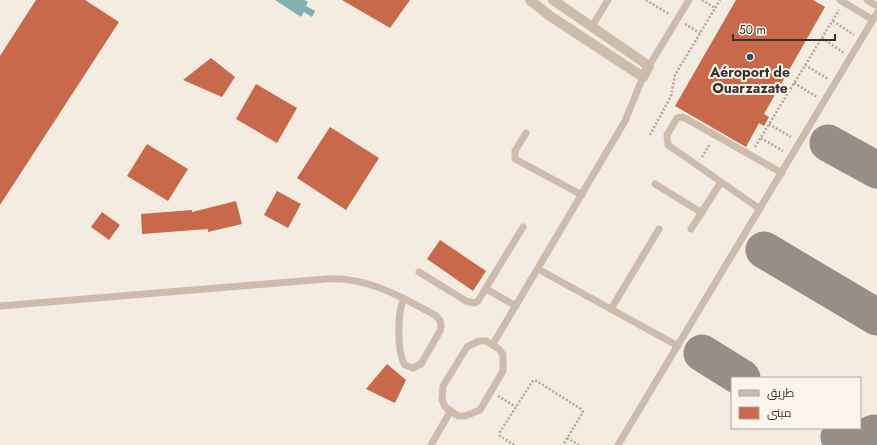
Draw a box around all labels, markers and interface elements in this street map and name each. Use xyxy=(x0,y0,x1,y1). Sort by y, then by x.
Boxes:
scale bar xyxy=(733,16,835,42)
text: 50 m xyxy=(739,21,766,39)
marker: Aéroport de Ouarzazate xyxy=(745,52,755,62)
place label: Aéroport de Ouarzazate xyxy=(709,62,790,98)
legend xyxy=(731,377,861,429)
text: طريق xyxy=(767,384,795,402)
text: مبنى xyxy=(767,404,792,422)

